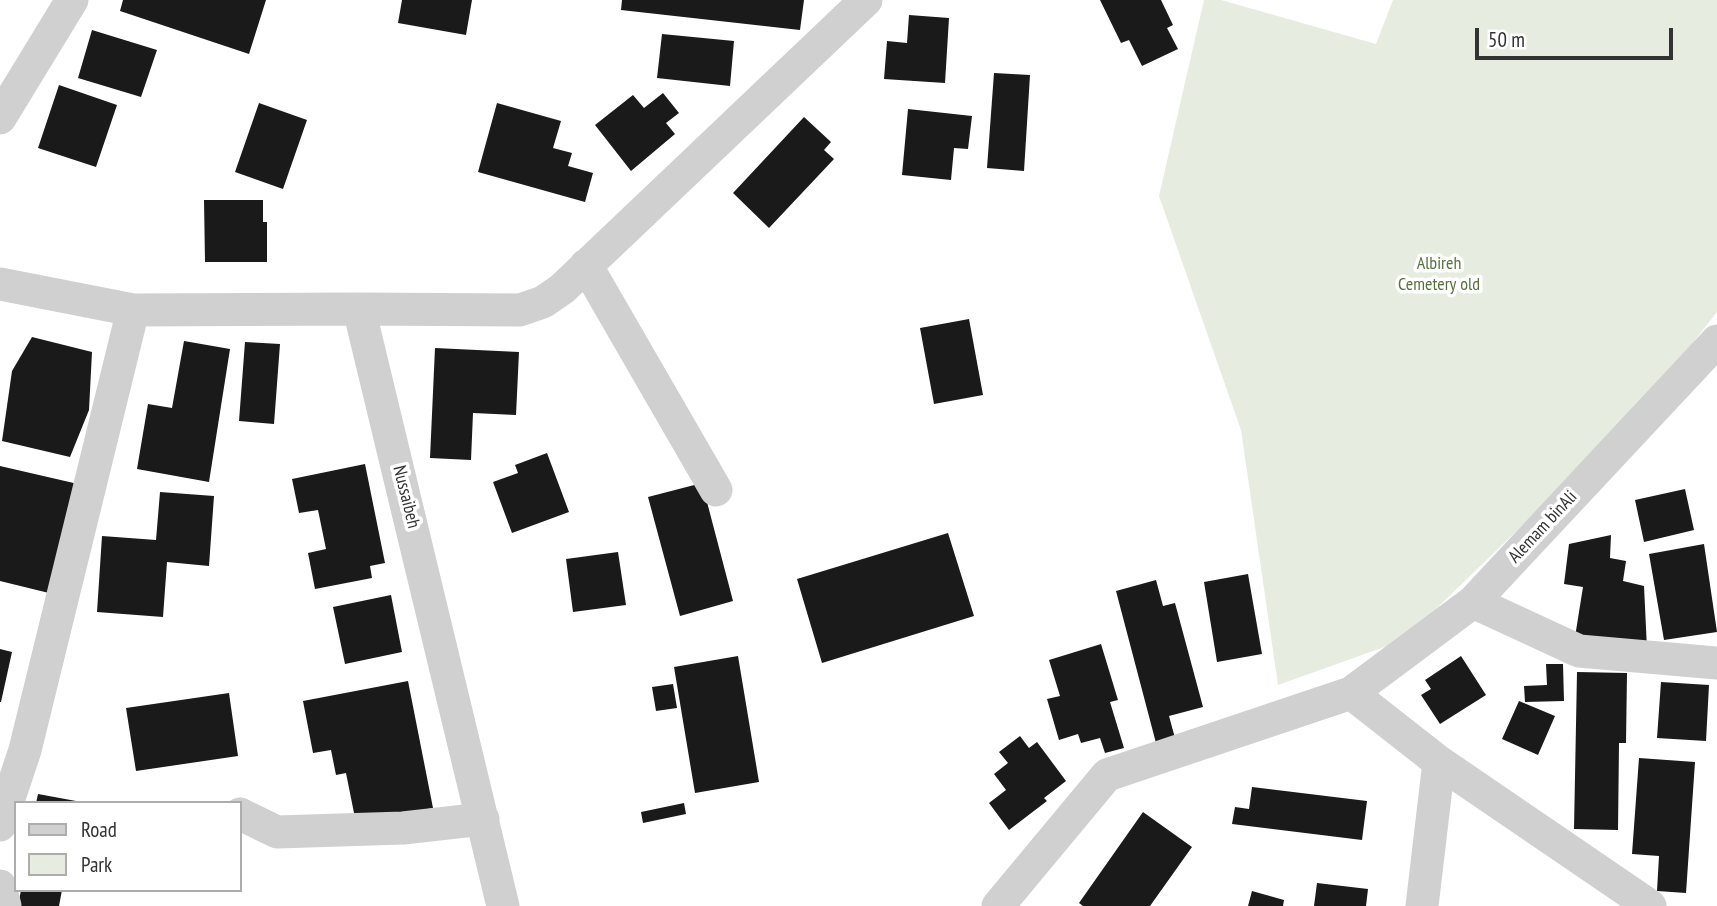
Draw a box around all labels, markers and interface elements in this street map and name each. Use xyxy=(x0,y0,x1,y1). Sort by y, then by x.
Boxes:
scale bar xyxy=(1479,14,1677,58)
text: 50 m xyxy=(1488,26,1525,53)
park label: Albireh Cemetery old xyxy=(1398,253,1480,296)
street label: Nussaibeh xyxy=(388,463,424,531)
street label: Alemam binAli xyxy=(1504,486,1582,568)
legend xyxy=(14,801,242,892)
text: Road xyxy=(81,816,117,843)
text: Park xyxy=(81,851,112,878)

